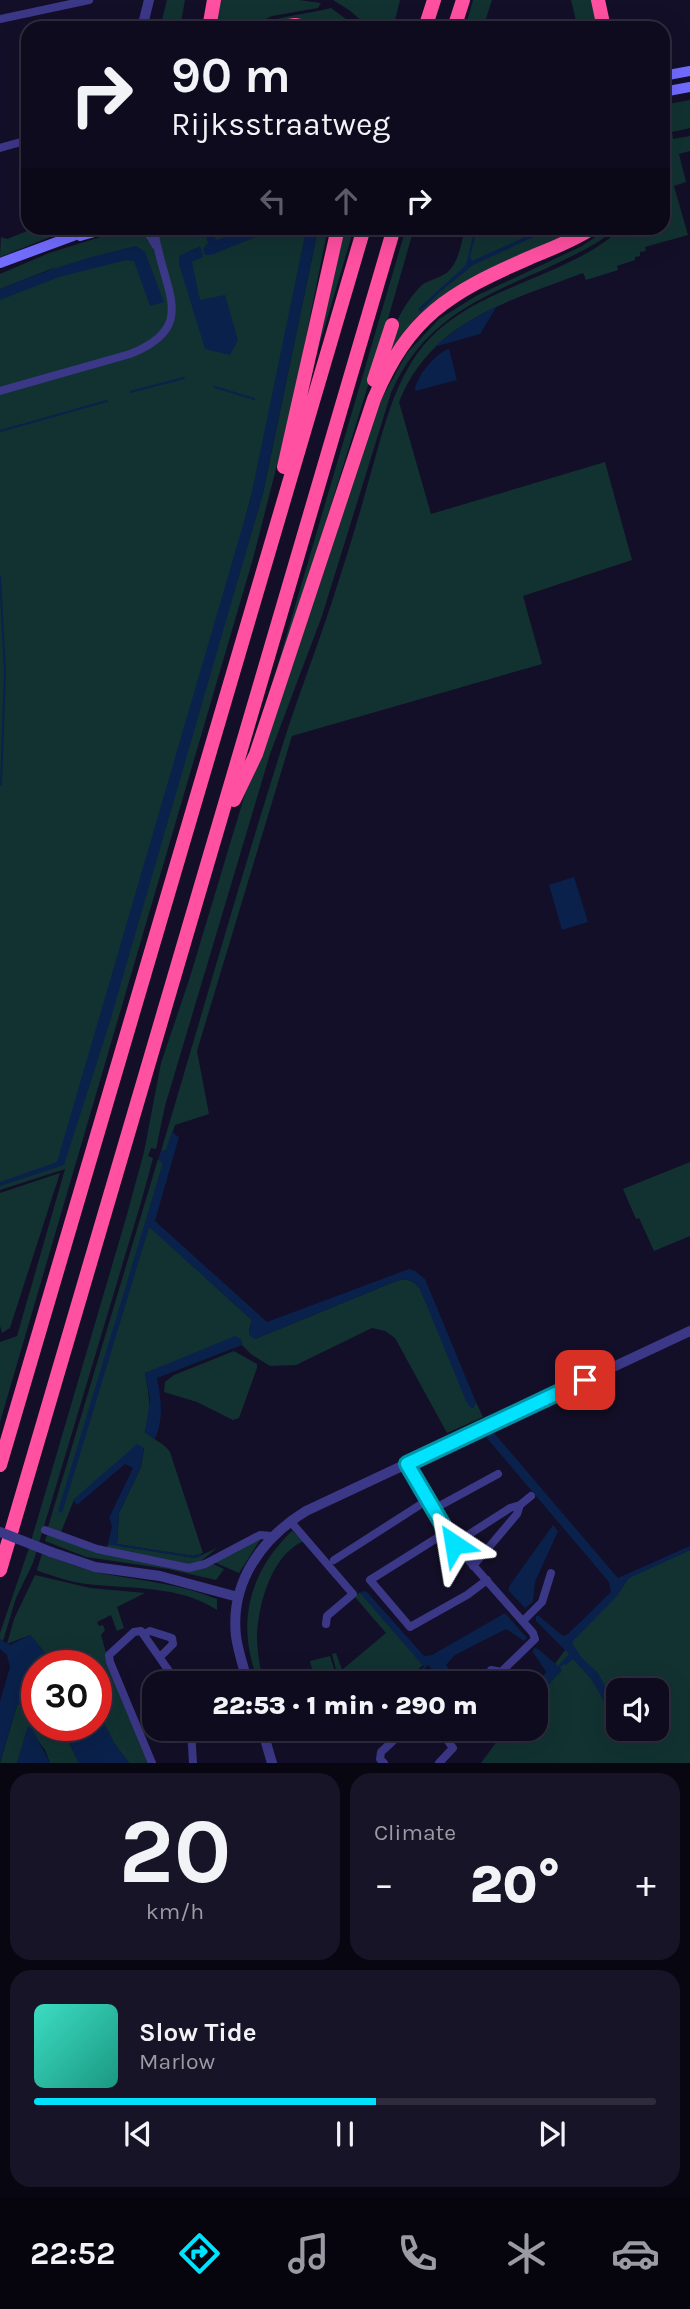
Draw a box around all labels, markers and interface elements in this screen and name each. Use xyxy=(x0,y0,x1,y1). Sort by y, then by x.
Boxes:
text: 90 m xyxy=(171,47,291,104)
icon: right xyxy=(56,49,147,140)
text: Rijksstraatweg xyxy=(171,106,390,143)
icon: left xyxy=(254,182,292,220)
icon: ahead xyxy=(327,182,365,220)
icon: right xyxy=(400,182,438,220)
pin xyxy=(555,1350,615,1410)
icon: arrive xyxy=(566,1361,604,1399)
position arrow xyxy=(417,1507,491,1581)
speed limit sign: 30 xyxy=(21,1650,112,1741)
map controls xyxy=(606,1678,669,1741)
button: sound xyxy=(606,1678,669,1741)
text: 22:53 · 1 min · 290 m xyxy=(212,1690,478,1721)
text: 20 xyxy=(119,1799,231,1905)
text: Climate xyxy=(374,1819,456,1846)
text: 20° xyxy=(470,1854,560,1915)
text: − xyxy=(374,1862,394,1907)
text: + xyxy=(636,1862,656,1907)
text: km/h xyxy=(146,1898,204,1925)
text: Slow Tide xyxy=(139,2017,257,2048)
text: Marlow xyxy=(139,2048,215,2075)
icon: previous xyxy=(119,2115,157,2153)
icon: pause xyxy=(326,2115,364,2153)
icon: next xyxy=(533,2115,571,2153)
icon: directions xyxy=(175,2229,224,2278)
icon: music xyxy=(284,2229,333,2278)
icon: phone xyxy=(393,2229,442,2278)
icon: climate xyxy=(502,2229,551,2278)
icon: car xyxy=(611,2229,660,2278)
text: 22:52 xyxy=(30,2235,115,2272)

